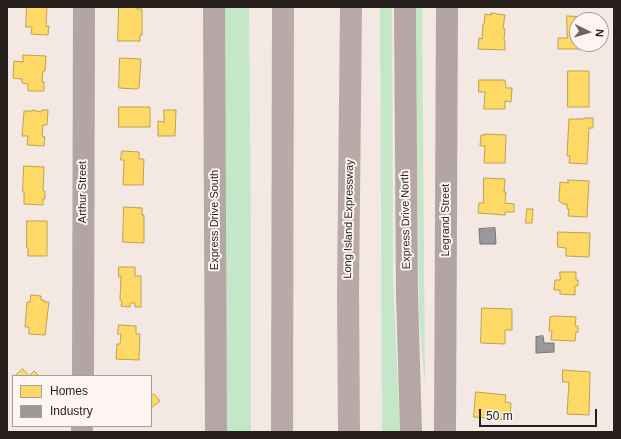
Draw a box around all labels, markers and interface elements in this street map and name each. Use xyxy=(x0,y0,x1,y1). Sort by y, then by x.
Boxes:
north arrow xyxy=(569,12,609,52)
text: N xyxy=(594,28,606,37)
street label: Long Island Expressway xyxy=(341,159,357,279)
street label: Arthur Street xyxy=(76,161,90,223)
street label: Express Drive South xyxy=(208,170,222,270)
street label: Express Drive North xyxy=(399,171,413,269)
street label: Legrand Street xyxy=(439,184,453,256)
legend xyxy=(12,375,152,427)
text: Homes xyxy=(50,384,88,398)
scale bar xyxy=(481,401,599,427)
text: Industry xyxy=(50,404,93,418)
text: 50 m xyxy=(486,409,513,423)

